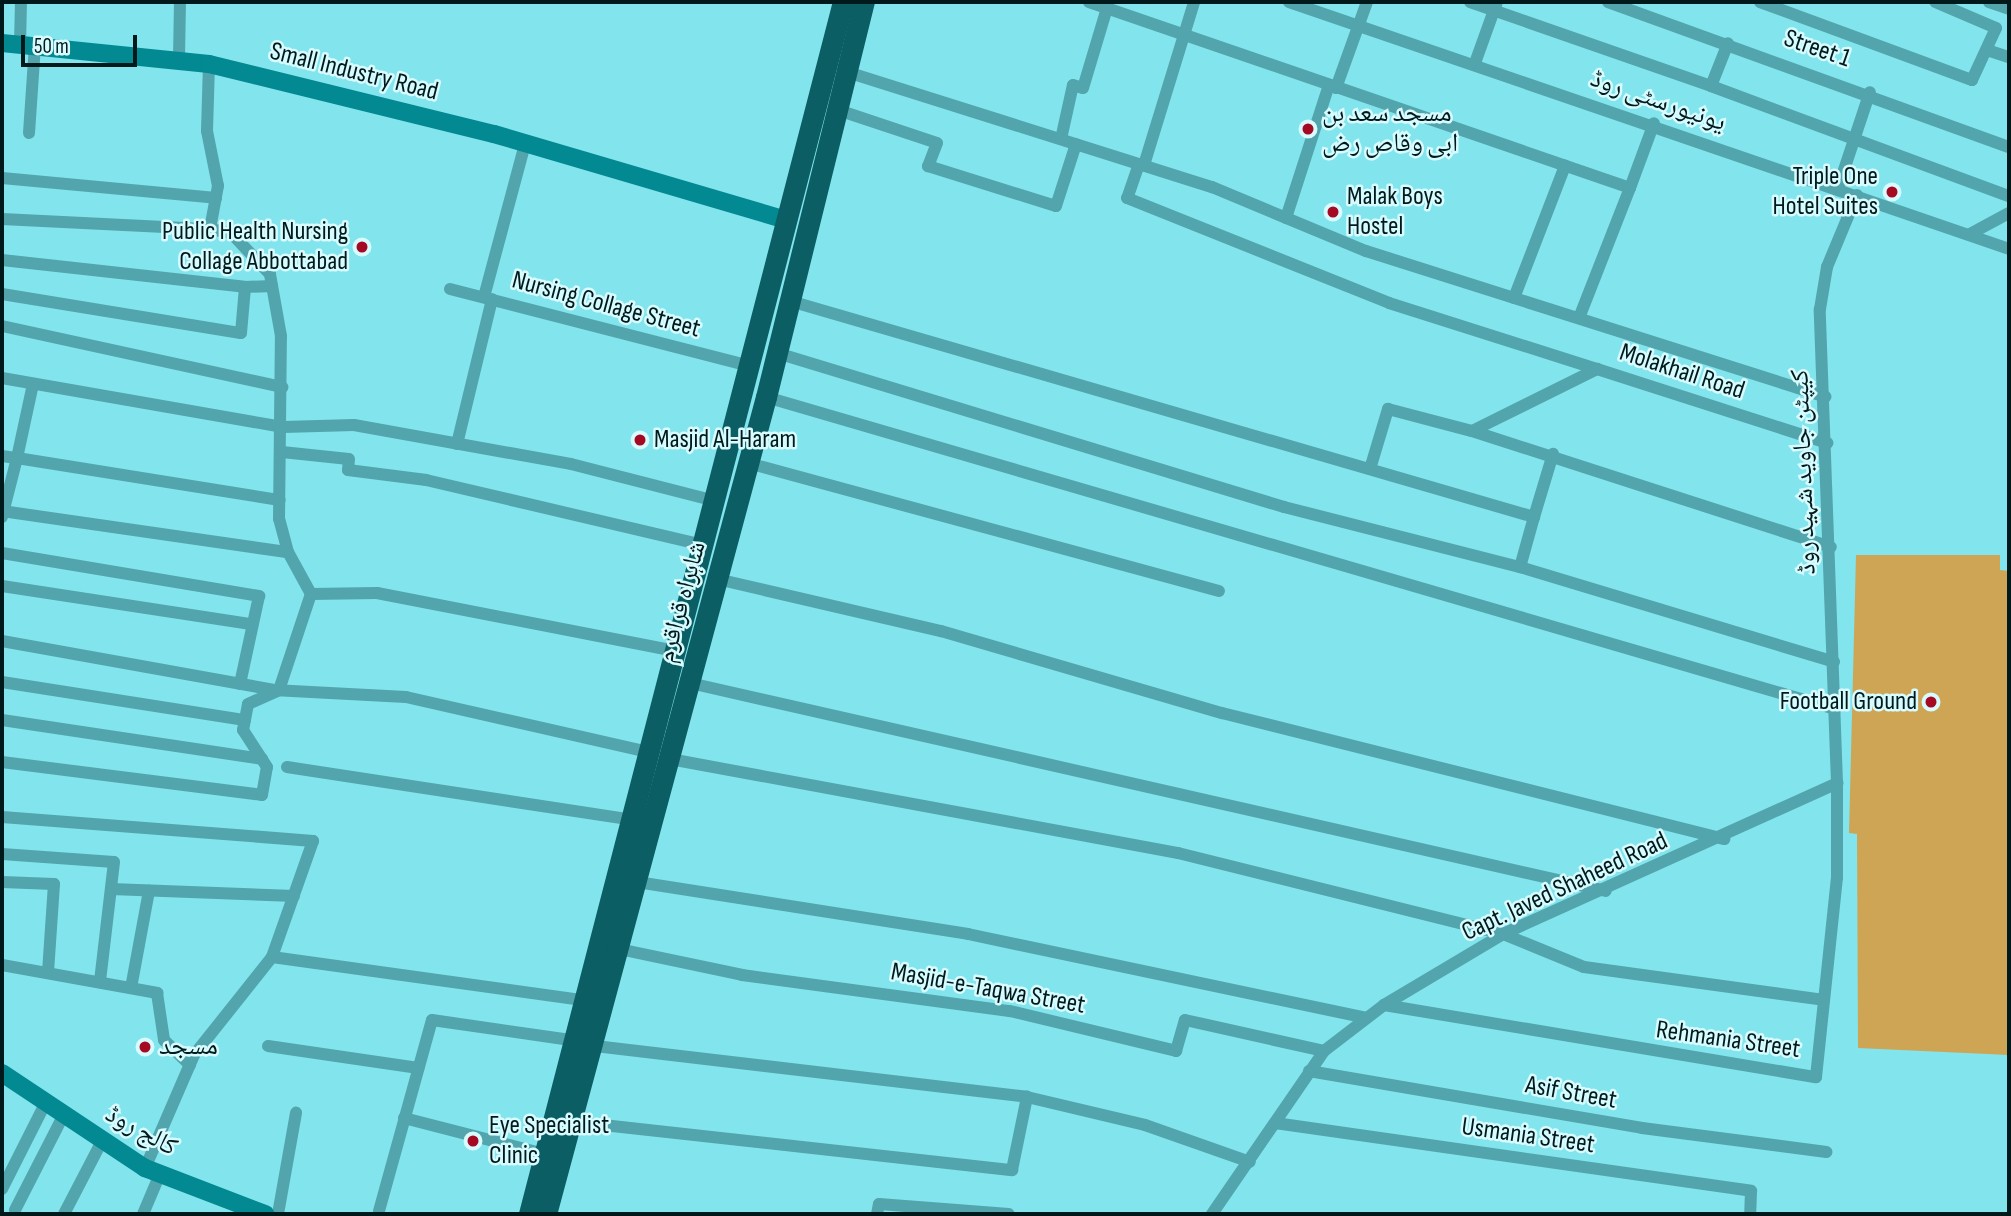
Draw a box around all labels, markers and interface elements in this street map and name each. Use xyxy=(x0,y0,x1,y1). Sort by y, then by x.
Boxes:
scale bar xyxy=(24,21,140,65)
street label: Street 1 xyxy=(1780,23,1854,75)
text: 50 m xyxy=(34,34,69,59)
street label: Small Industry Road xyxy=(267,36,441,108)
street label: یونیورسٹی روڈ xyxy=(1586,63,1730,139)
place label: مسجد سعد بن ابی وقاص رض xyxy=(1322,98,1458,160)
marker: مسجد سعد بن ابی وقاص رض xyxy=(1300,121,1316,137)
place label: Triple One Hotel Suites xyxy=(1773,161,1878,222)
place label: Malak Boys Hostel xyxy=(1347,181,1443,242)
marker: Triple One Hotel Suites xyxy=(1884,184,1900,200)
marker: Malak Boys Hostel xyxy=(1325,204,1341,220)
place label: Public Health Nursing Collage Abbottabad xyxy=(162,216,348,278)
marker: Public Health Nursing Collage Abbottabad xyxy=(354,239,370,255)
street label: Nursing Collage Street xyxy=(508,265,704,345)
street label: Molakhail Road xyxy=(1616,337,1748,407)
street label: کیپٹن جاوید شہید روڈ xyxy=(1785,369,1823,575)
place label: Masjid Al-Haram xyxy=(654,424,796,456)
marker: Masjid Al-Haram xyxy=(632,432,648,448)
street label: شاہراہ قراقرم xyxy=(651,538,713,666)
place label: Football Ground xyxy=(1780,686,1917,718)
marker: Football Ground xyxy=(1923,694,1939,710)
street label: Capt. Javed Shaheed Road xyxy=(1457,826,1673,948)
street label: Masjid-e-Taqwa Street xyxy=(889,957,1087,1021)
street label: Rehmania Street xyxy=(1654,1014,1802,1066)
place label: مسجد xyxy=(159,1031,218,1063)
marker: مسجد xyxy=(137,1039,153,1055)
street label: Asif Street xyxy=(1523,1070,1619,1116)
street label: کالج روڈ xyxy=(100,1099,182,1163)
place label: Eye Specialist Clinic xyxy=(489,1110,609,1172)
street label: Usmania Street xyxy=(1460,1111,1596,1161)
marker: Eye Specialist Clinic xyxy=(463,1131,483,1151)

